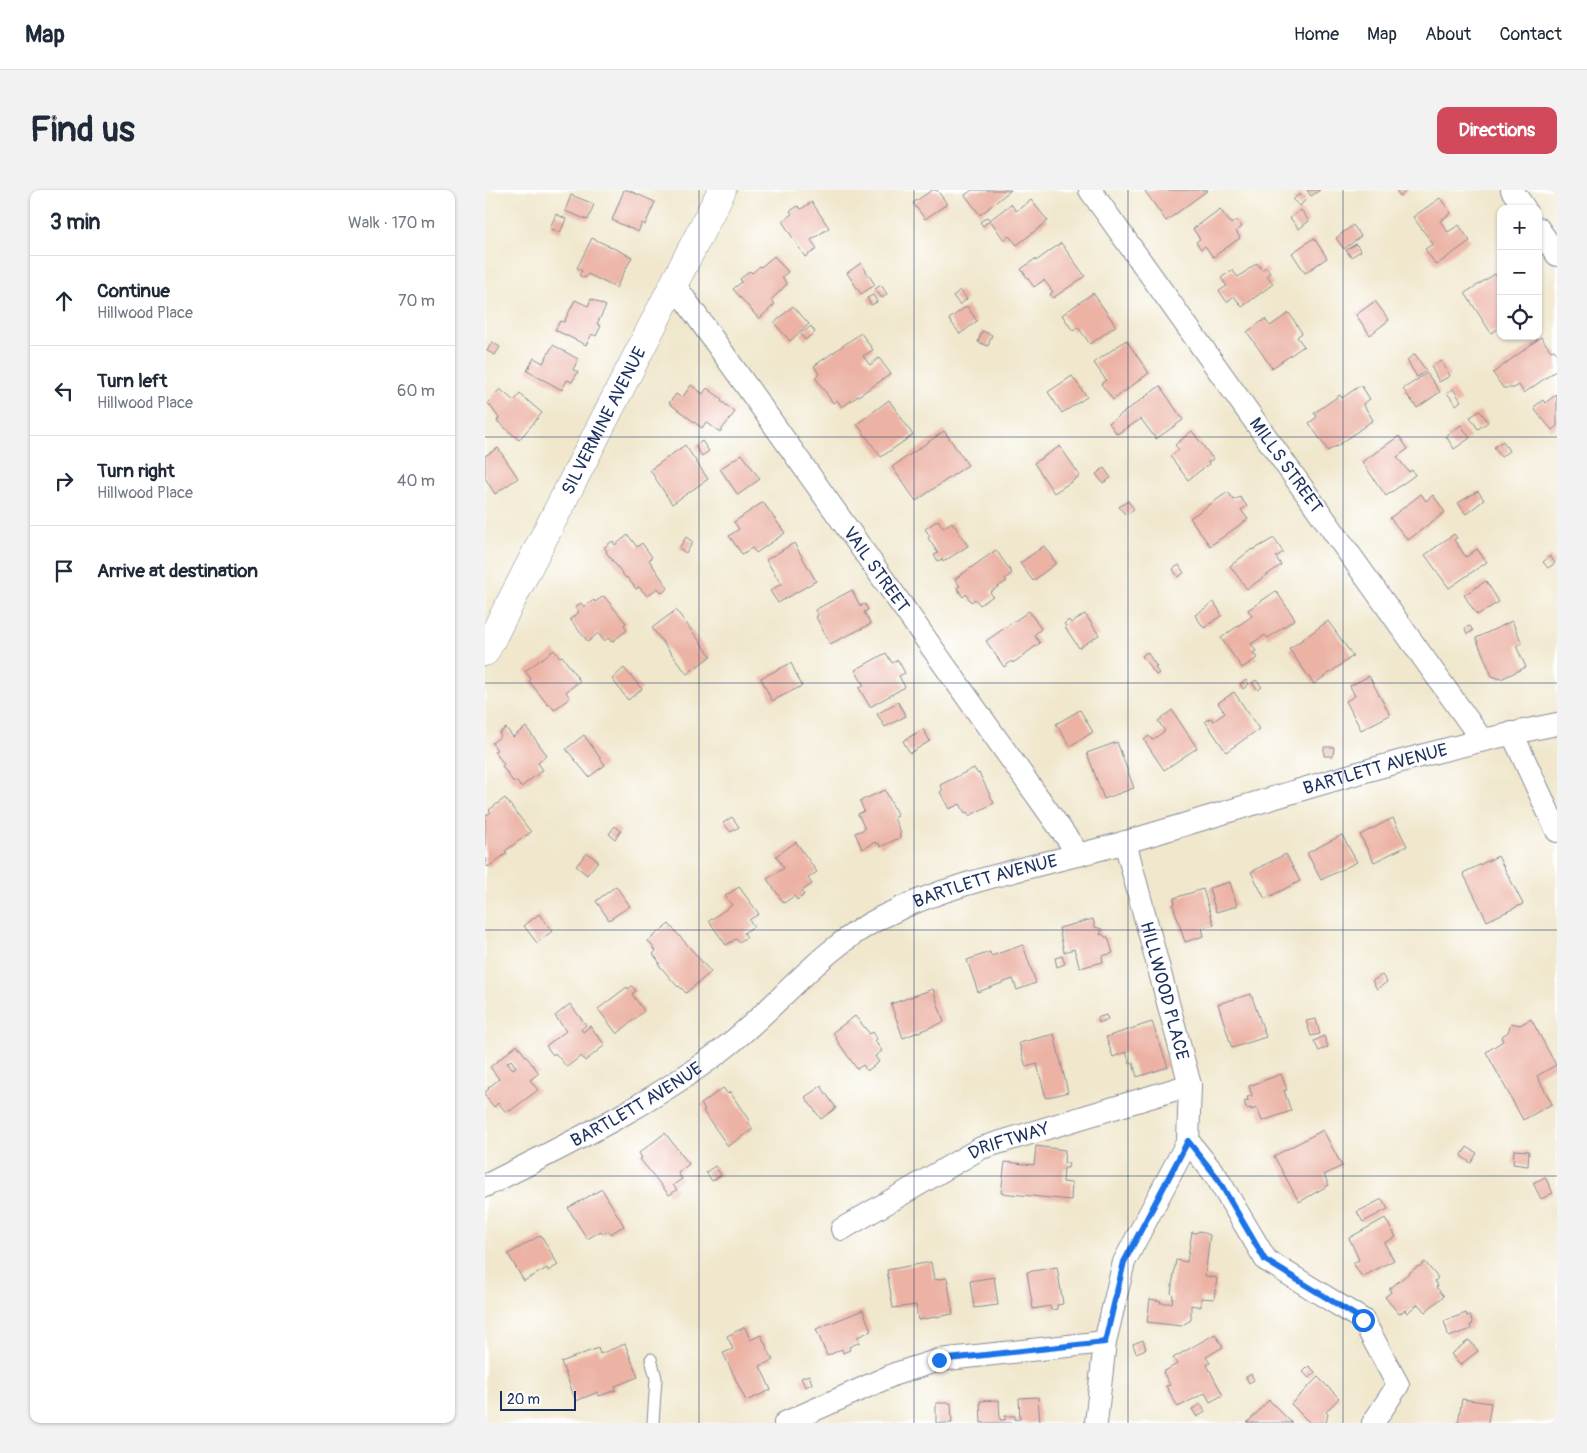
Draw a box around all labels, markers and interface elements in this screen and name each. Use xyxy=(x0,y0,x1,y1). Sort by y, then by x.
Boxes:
text: Map xyxy=(25,20,65,49)
text: Home xyxy=(1294,23,1339,46)
text: Map xyxy=(1367,23,1397,46)
text: About xyxy=(1425,23,1471,46)
text: Contact xyxy=(1499,23,1562,46)
button: Directions xyxy=(1437,107,1557,154)
text: Find us xyxy=(30,108,135,152)
map controls xyxy=(1497,205,1542,340)
button: + xyxy=(1497,205,1542,250)
text: 3 min xyxy=(50,209,100,236)
text: Walk · 170 m xyxy=(348,213,435,233)
button: − xyxy=(1497,250,1542,295)
text: Continue xyxy=(97,279,170,303)
icon: ahead xyxy=(50,287,78,315)
text: 70 m xyxy=(398,291,435,311)
button: locate xyxy=(1497,295,1542,340)
text: Hillwood Place xyxy=(97,303,193,323)
street label: SILVERMINE AVENUE xyxy=(557,343,652,499)
text: Turn left xyxy=(97,369,167,393)
icon: left xyxy=(50,377,78,405)
text: 60 m xyxy=(397,381,435,401)
text: Hillwood Place xyxy=(97,393,193,413)
street label: MILLS STREET xyxy=(1244,413,1328,518)
text: Turn right xyxy=(97,459,175,483)
icon: right xyxy=(50,467,78,495)
text: 40 m xyxy=(397,471,435,491)
text: Hillwood Place xyxy=(97,483,193,503)
street label: VAIL STREET xyxy=(838,522,914,617)
icon: arrive xyxy=(50,557,78,585)
text: Arrive at destination xyxy=(97,559,258,583)
street label: BARTLETT AVENUE xyxy=(1300,738,1450,800)
street label: BARTLETT AVENUE xyxy=(910,849,1060,914)
street label: HILLWOOD PLACE xyxy=(1135,919,1194,1063)
street label: BARTLETT AVENUE xyxy=(567,1057,707,1153)
street label: DRIFTWAY xyxy=(964,1117,1053,1165)
route start xyxy=(1352,1309,1375,1332)
route end xyxy=(928,1349,951,1372)
scale bar xyxy=(500,1388,576,1411)
text: 20 m xyxy=(507,1391,540,1408)

